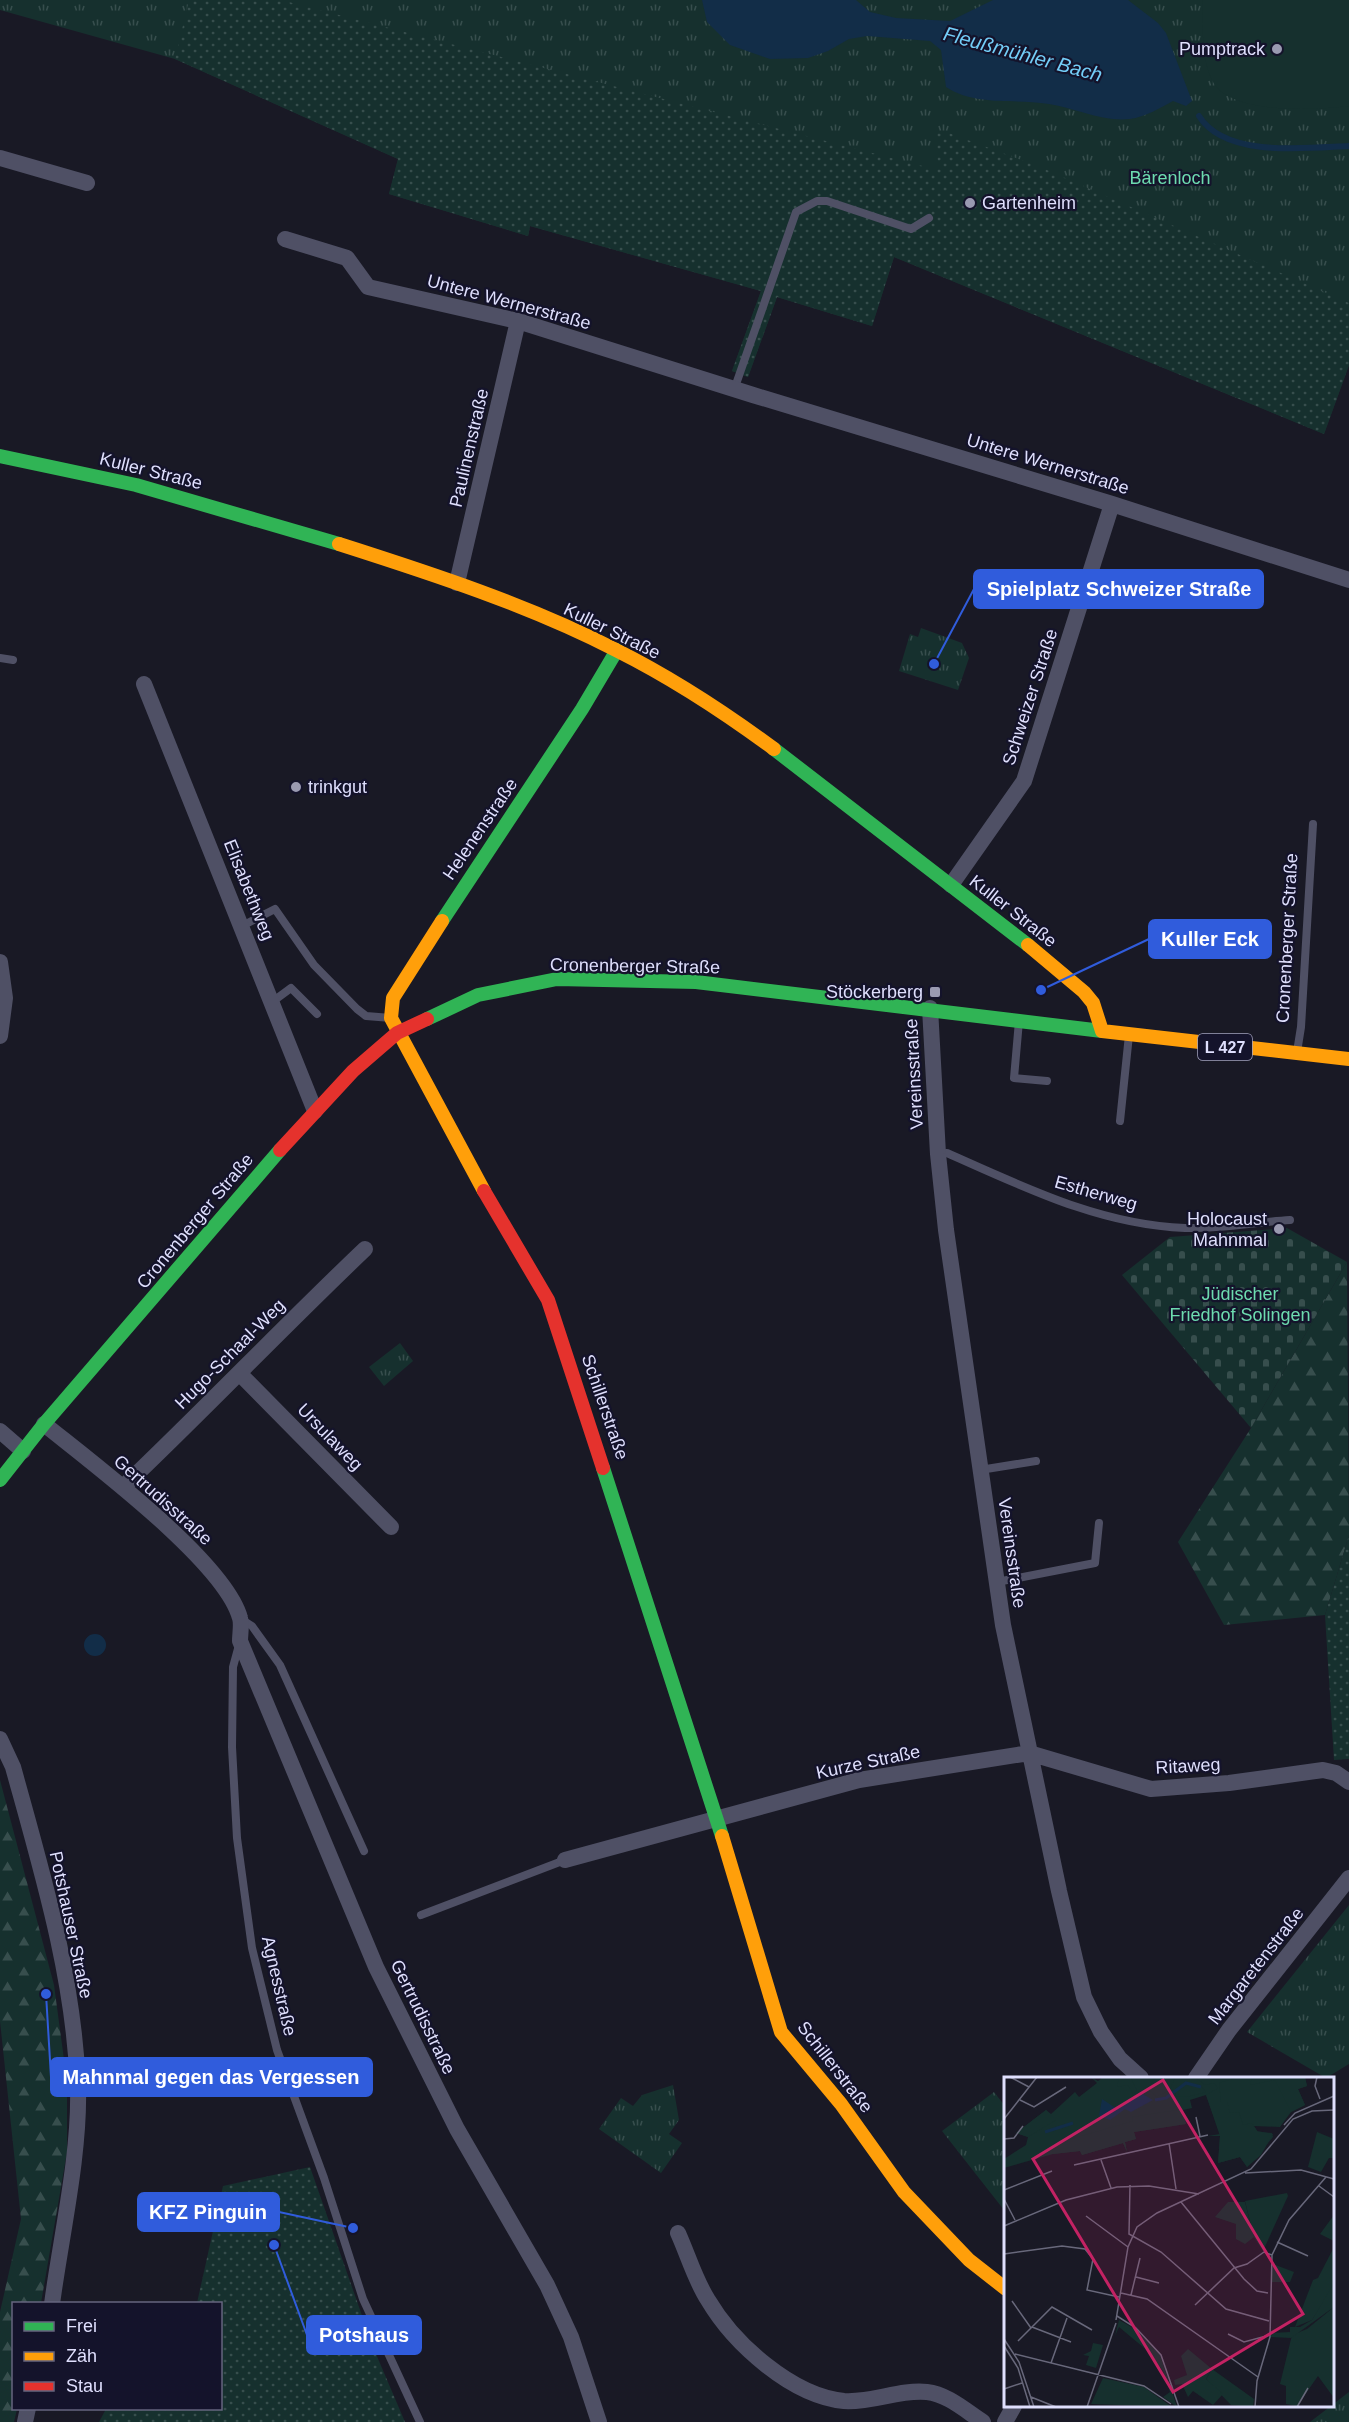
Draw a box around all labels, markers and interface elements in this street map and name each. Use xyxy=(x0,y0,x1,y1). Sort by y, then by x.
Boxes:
water label: Fleußmühler Bach xyxy=(941,22,1105,86)
place label: Pumptrack xyxy=(1179,39,1266,59)
marker: Pumptrack xyxy=(1270,42,1284,56)
park label: Bärenloch xyxy=(1129,168,1211,188)
place label: Gartenheim xyxy=(982,193,1076,213)
marker: Gartenheim xyxy=(963,196,977,210)
street label: Untere Wernerstraße xyxy=(425,271,593,333)
street label: Paulinenstraße xyxy=(446,387,492,509)
street label: Untere Wernerstraße xyxy=(964,430,1132,498)
street label: Kuller Straße xyxy=(98,449,204,493)
callout: Spielplatz Schweizer Straße xyxy=(974,570,1263,608)
text: Spielplatz Schweizer Straße xyxy=(987,578,1251,600)
street label: Kuller Straße xyxy=(560,599,664,663)
street label: Schweizer Straße xyxy=(999,626,1061,768)
street label: Helenenstraße xyxy=(439,774,521,884)
place label: trinkgut xyxy=(308,777,367,797)
marker: trinkgut xyxy=(289,780,303,794)
street label: Elisabethweg xyxy=(220,837,278,943)
street label: Cronenberger Straße xyxy=(1273,853,1301,1023)
street label: Kuller Straße xyxy=(965,871,1061,951)
callout: Kuller Eck xyxy=(1149,920,1271,958)
text: Kuller Eck xyxy=(1161,928,1260,950)
street label: Cronenberger Straße xyxy=(550,955,720,977)
place label: Stöckerberg xyxy=(826,982,923,1002)
marker: Stöckerberg xyxy=(928,985,942,999)
street label: Vereinsstraße xyxy=(901,1018,927,1130)
road number: L 427 xyxy=(1198,1034,1252,1060)
street label: Cronenberger Straße xyxy=(133,1149,257,1293)
street label: Estherweg xyxy=(1052,1172,1140,1214)
place label: Holocaust Mahnmal xyxy=(1187,1209,1267,1250)
marker: Holocaust Mahnmal xyxy=(1272,1222,1286,1236)
park label: Jüdischer Friedhof Solingen xyxy=(1169,1284,1311,1325)
street label: Hugo-Schaal-Weg xyxy=(171,1295,289,1413)
street label: Schillerstraße xyxy=(578,1352,632,1462)
street label: Ursulaweg xyxy=(293,1399,367,1475)
street label: Gertrudisstraße xyxy=(110,1451,216,1549)
street label: Vereinsstraße xyxy=(994,1497,1030,1609)
street label: Kurze Straße xyxy=(814,1741,922,1783)
street label: Ritaweg xyxy=(1155,1754,1221,1778)
street label: Potshauser Straße xyxy=(46,1850,96,2000)
street label: Margaretenstraße xyxy=(1204,1903,1308,2029)
street label: Agnesstraße xyxy=(258,1934,300,2038)
street label: Gertrudisstraße xyxy=(387,1956,459,2078)
street label: Schillerstraße xyxy=(793,2017,877,2117)
callout: Mahnmal gegen das Vergessen xyxy=(51,2058,372,2096)
text: Mahnmal gegen das Vergessen xyxy=(63,2066,359,2088)
inset map xyxy=(1004,2077,1334,2407)
callout: KFZ Pinguin xyxy=(138,2193,279,2231)
text: KFZ Pinguin xyxy=(149,2201,267,2223)
legend xyxy=(12,2302,222,2410)
text: Frei xyxy=(66,2316,97,2336)
callout: Potshaus xyxy=(307,2316,421,2354)
text: Potshaus xyxy=(319,2324,409,2346)
text: Zäh xyxy=(66,2346,97,2366)
text: Stau xyxy=(66,2376,103,2396)

